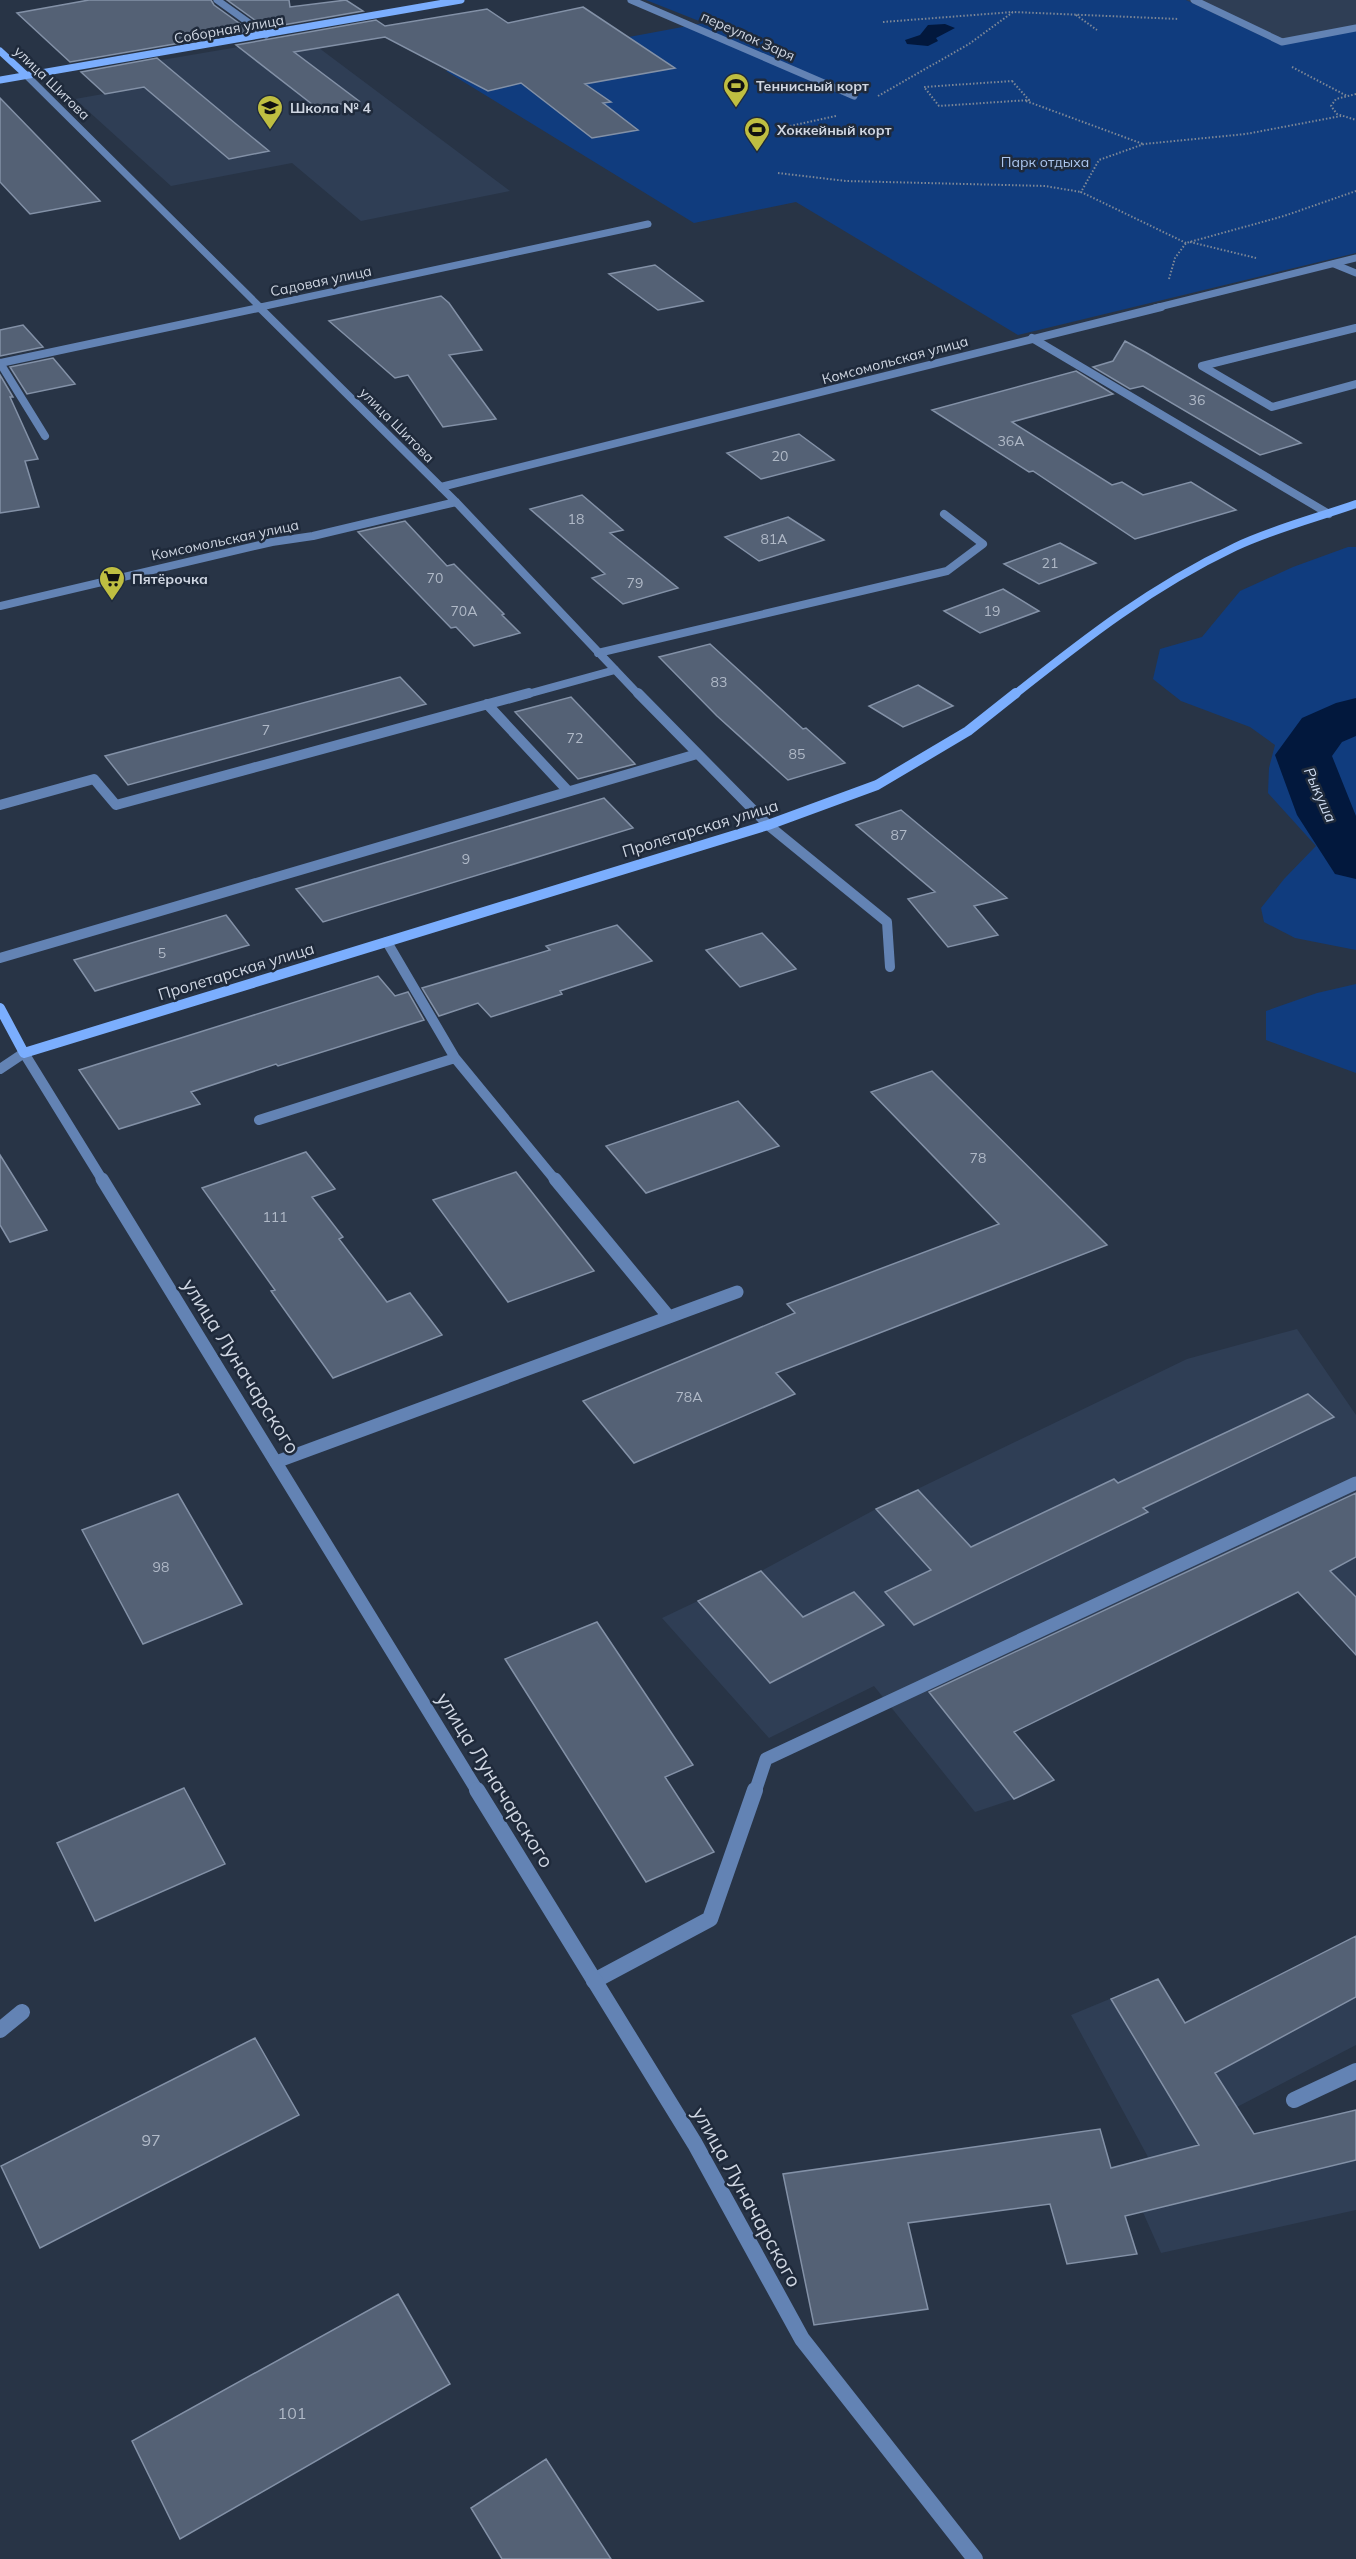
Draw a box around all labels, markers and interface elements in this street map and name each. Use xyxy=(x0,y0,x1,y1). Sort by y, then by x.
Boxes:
street label: переулок Заря xyxy=(698,7,798,65)
street label: Соборная улица xyxy=(173,10,285,48)
street label: улица Шитова xyxy=(10,42,94,124)
sports icon: Теннисный корт xyxy=(721,71,751,109)
place label: Теннисный корт xyxy=(756,77,869,95)
school or university icon: Школа № 4 xyxy=(255,93,285,131)
place label: Школа № 4 xyxy=(290,99,371,117)
sports icon: Хоккейный корт xyxy=(742,115,772,153)
place label: Хоккейный корт xyxy=(776,121,892,139)
park label: Парк отдыха xyxy=(1001,153,1089,171)
street label: Садовая улица xyxy=(269,261,373,301)
street label: Комсомольская улица xyxy=(820,332,970,388)
street label: улица Шитова xyxy=(356,384,438,466)
house number: 36 xyxy=(1189,391,1205,409)
house number: 36А xyxy=(997,432,1025,450)
house number: 20 xyxy=(772,447,788,465)
house number: 18 xyxy=(568,510,584,528)
street label: Комсомольская улица xyxy=(150,516,300,564)
house number: 81А xyxy=(760,530,788,548)
house number: 21 xyxy=(1042,554,1058,572)
supermarket icon: Пятёрочка xyxy=(97,564,127,602)
house number: 70 xyxy=(427,569,443,587)
place label: Пятёрочка xyxy=(132,570,208,588)
house number: 79 xyxy=(627,574,643,592)
house number: 70А xyxy=(450,602,478,620)
house number: 19 xyxy=(984,602,1000,620)
house number: 83 xyxy=(711,673,727,691)
house number: 7 xyxy=(262,721,270,739)
house number: 72 xyxy=(567,729,583,747)
house number: 85 xyxy=(789,745,805,763)
water label: Рыкуша xyxy=(1300,764,1341,825)
street label: Пролетарская улица xyxy=(620,795,780,861)
house number: 87 xyxy=(891,826,907,844)
house number: 9 xyxy=(462,850,470,868)
street label: Пролетарская улица xyxy=(156,938,316,1004)
house number: 5 xyxy=(158,944,166,962)
house number: 78 xyxy=(970,1149,986,1167)
house number: 111 xyxy=(262,1208,288,1226)
street label: улица Луначарского xyxy=(177,1273,306,1458)
house number: 78А xyxy=(675,1388,703,1406)
house number: 98 xyxy=(153,1558,169,1576)
street label: улица Луначарского xyxy=(431,1687,560,1872)
street label: улица Луначарского xyxy=(687,2102,807,2291)
house number: 97 xyxy=(141,2130,161,2150)
house number: 101 xyxy=(278,2403,306,2423)

